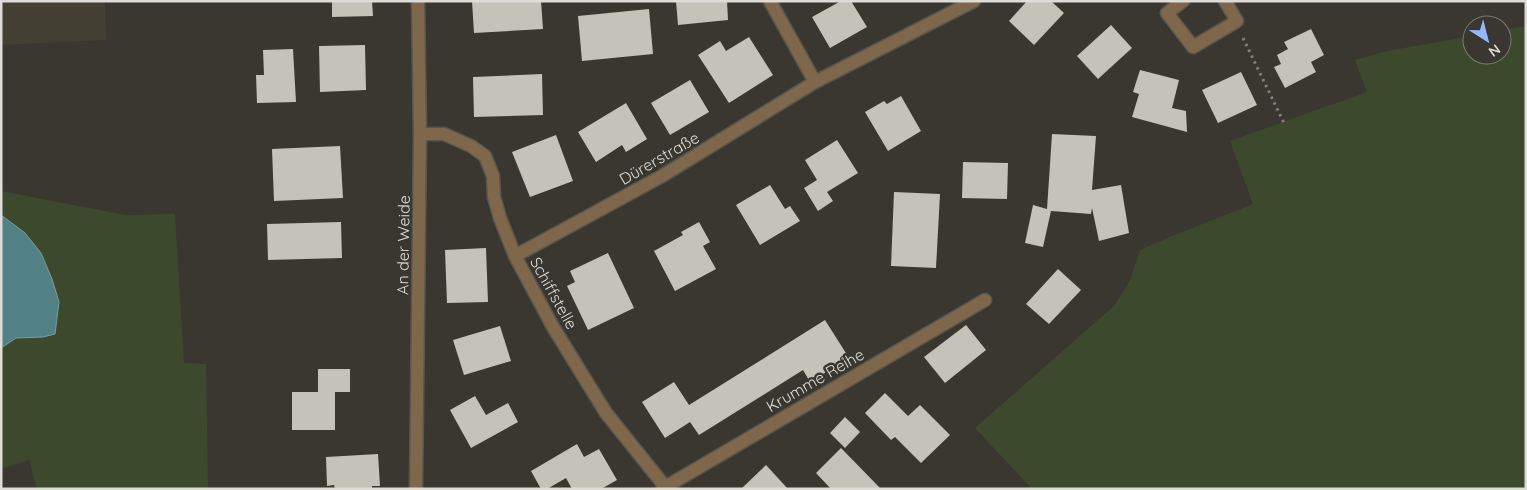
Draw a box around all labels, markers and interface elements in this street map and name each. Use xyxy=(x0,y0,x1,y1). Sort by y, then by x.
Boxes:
north arrow xyxy=(1462,15,1512,65)
text: N xyxy=(1485,40,1504,61)
street label: Dürerstraße xyxy=(615,127,703,189)
street label: An der Weide xyxy=(392,195,414,295)
street label: Schiffstelle xyxy=(526,253,582,333)
street label: Krumme Reihe xyxy=(762,344,868,416)

